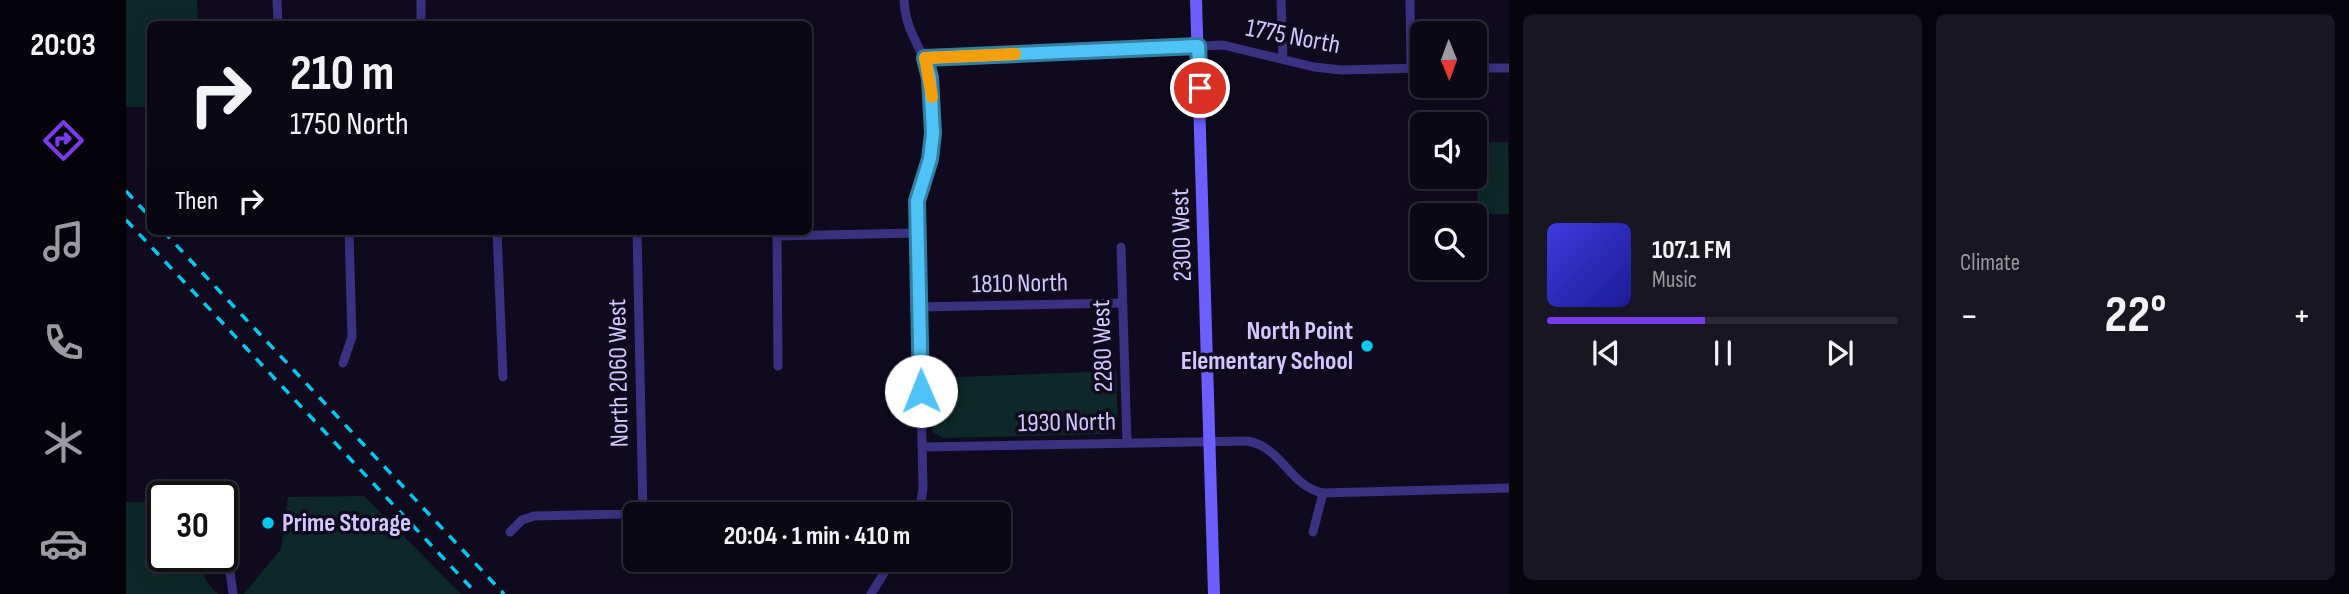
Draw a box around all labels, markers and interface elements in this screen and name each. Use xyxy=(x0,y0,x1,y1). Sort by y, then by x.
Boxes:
street label: 1775 North xyxy=(1243,13,1343,61)
north arrow xyxy=(1410,21,1488,98)
map controls xyxy=(1410,21,1487,280)
text: 20:03 xyxy=(30,26,96,65)
text: 210 m xyxy=(290,45,394,104)
icon: right xyxy=(175,49,266,140)
pin xyxy=(1170,58,1230,118)
icon: arrive xyxy=(1181,69,1219,107)
text: 1750 North xyxy=(290,105,409,144)
button: sound xyxy=(1410,112,1487,189)
icon: directions xyxy=(39,116,88,165)
icon: right xyxy=(232,182,270,220)
text: Then xyxy=(175,186,218,217)
street label: 2300 West xyxy=(1165,188,1199,282)
button: search xyxy=(1410,203,1487,280)
icon: music xyxy=(39,217,88,266)
text: 107.1 FM xyxy=(1652,235,1731,266)
text: Climate xyxy=(1960,249,2020,277)
text: Music xyxy=(1652,266,1697,294)
street label: 1810 North xyxy=(972,268,1068,300)
text: 22° xyxy=(2104,284,2167,347)
text: − xyxy=(1960,294,1979,339)
text: + xyxy=(2292,294,2311,339)
street label: North 2060 West xyxy=(602,298,636,448)
street label: 2280 West xyxy=(1086,299,1120,393)
place label: North Point Elementary School xyxy=(1181,316,1353,377)
icon: phone xyxy=(39,318,88,367)
icon: previous xyxy=(1587,334,1625,372)
icon: pause xyxy=(1704,334,1742,372)
icon: next xyxy=(1821,334,1859,372)
marker: North Point Elementary School xyxy=(1359,338,1375,354)
position arrow xyxy=(884,354,958,428)
street label: 1930 North xyxy=(1018,407,1116,439)
icon: climate xyxy=(39,418,88,467)
speed limit sign: 30 xyxy=(147,481,238,572)
place label: Prime Storage xyxy=(282,508,411,539)
marker: Prime Storage xyxy=(260,515,276,531)
icon: car xyxy=(39,519,88,568)
text: 20:04 · 1 min · 410 m xyxy=(724,521,910,552)

